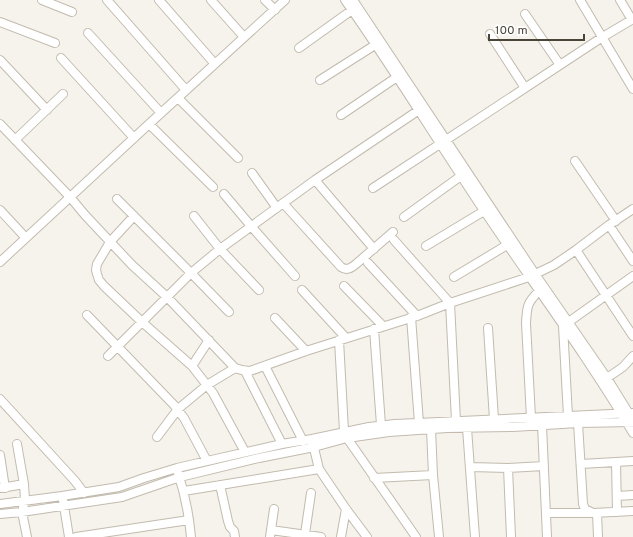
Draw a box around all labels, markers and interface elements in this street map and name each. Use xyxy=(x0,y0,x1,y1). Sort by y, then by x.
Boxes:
scale bar xyxy=(489,16,584,42)
text: 100 m xyxy=(495,23,528,39)

